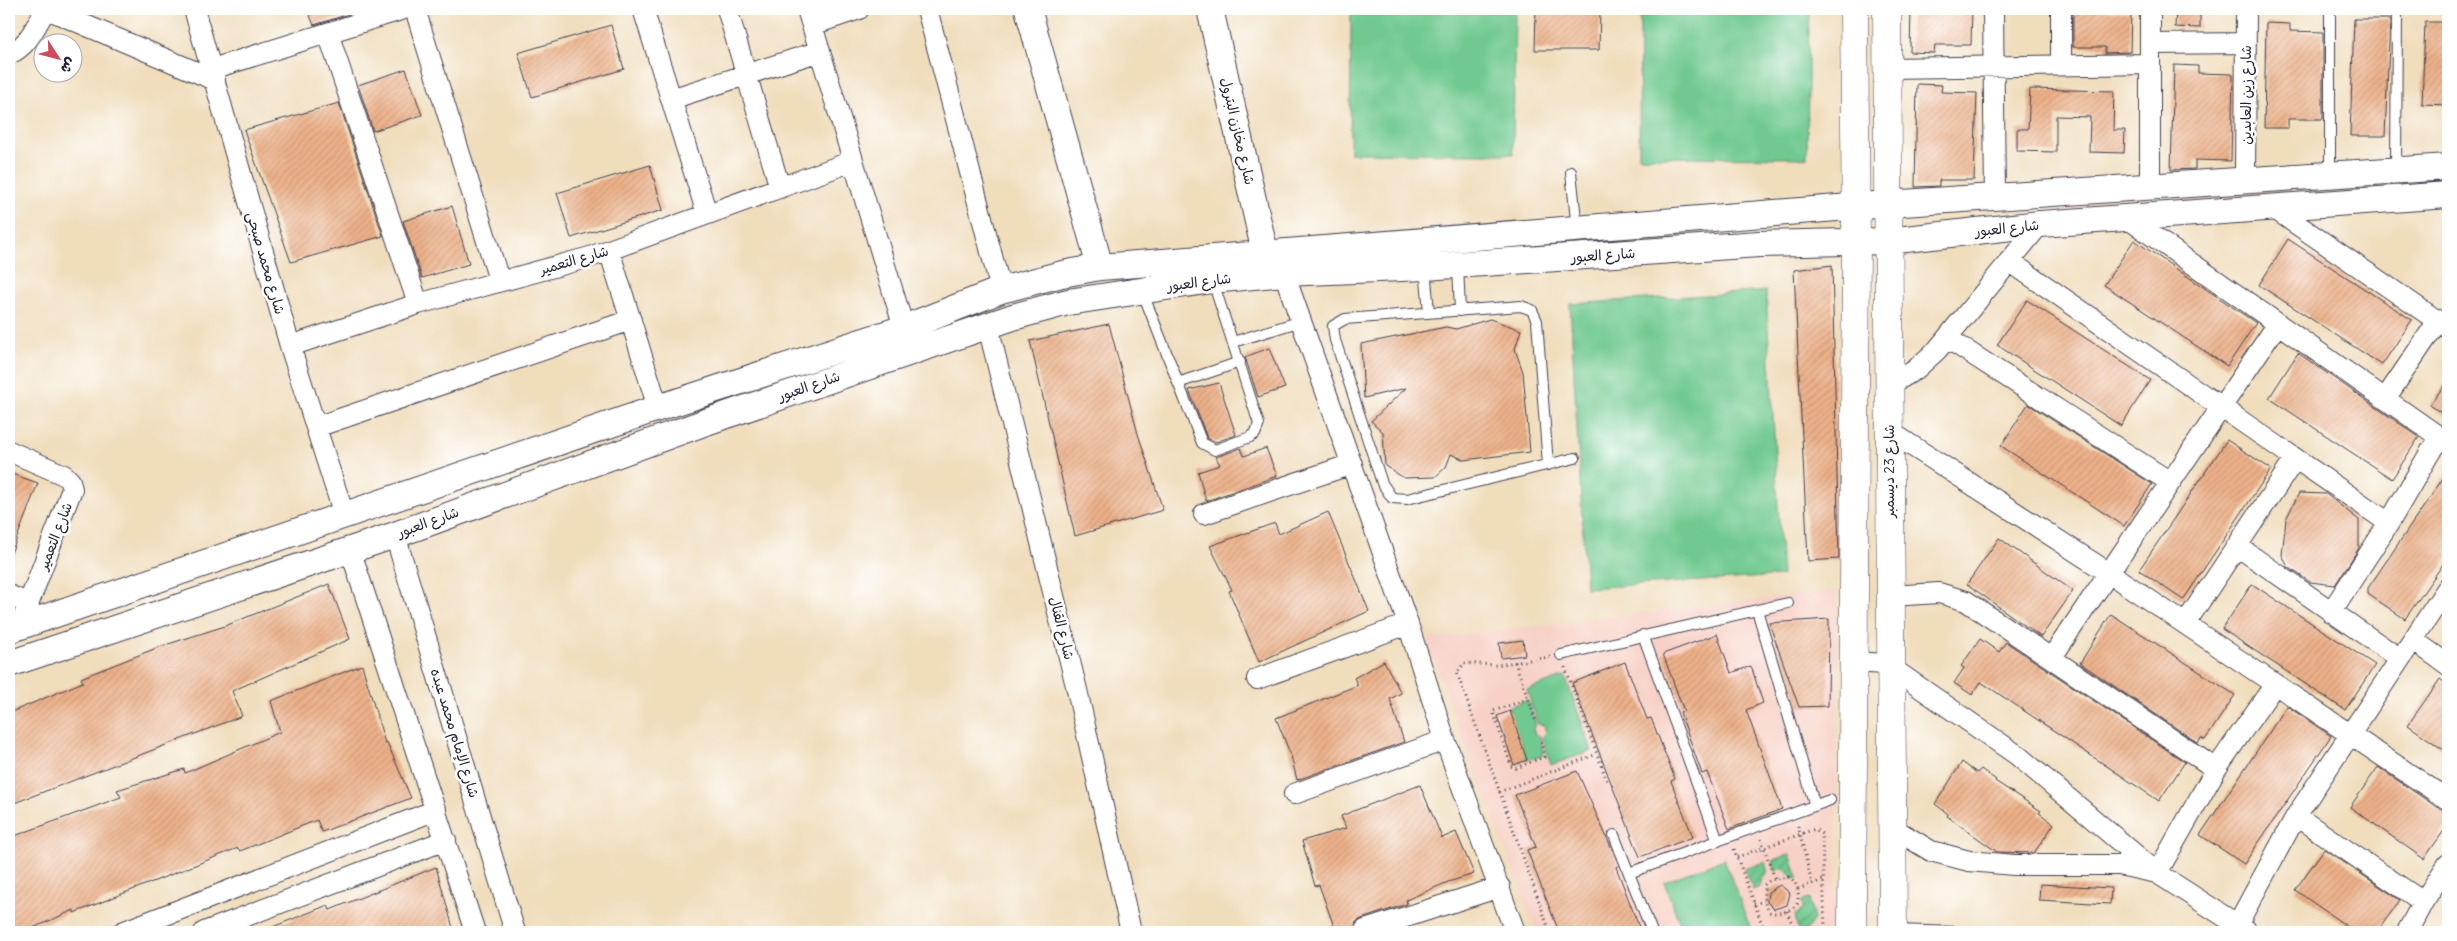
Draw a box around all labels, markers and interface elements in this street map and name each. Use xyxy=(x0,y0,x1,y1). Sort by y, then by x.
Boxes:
north arrow xyxy=(32,32,82,82)
street label: شارع زين العابدين xyxy=(2237,45,2256,145)
text: ش xyxy=(57,54,80,77)
street label: شارع مخازن البترول xyxy=(1216,75,1259,187)
street label: شارع محمد صبحى xyxy=(242,210,289,317)
street label: شارع العبور xyxy=(1973,216,2040,241)
street label: شارع التعمير xyxy=(537,242,611,280)
street label: شارع العبور xyxy=(1569,244,1636,267)
street label: شارع العبور xyxy=(1165,269,1232,296)
street label: شارع العبور xyxy=(775,367,843,406)
street label: شارع 23 ديسمبر xyxy=(1880,424,1899,519)
street label: شارع التعمير xyxy=(34,500,77,574)
street label: شارع العبور xyxy=(394,503,462,543)
street label: شارع القنال xyxy=(1044,595,1079,662)
street label: شارع الإمام محمد عبده xyxy=(425,666,483,800)

